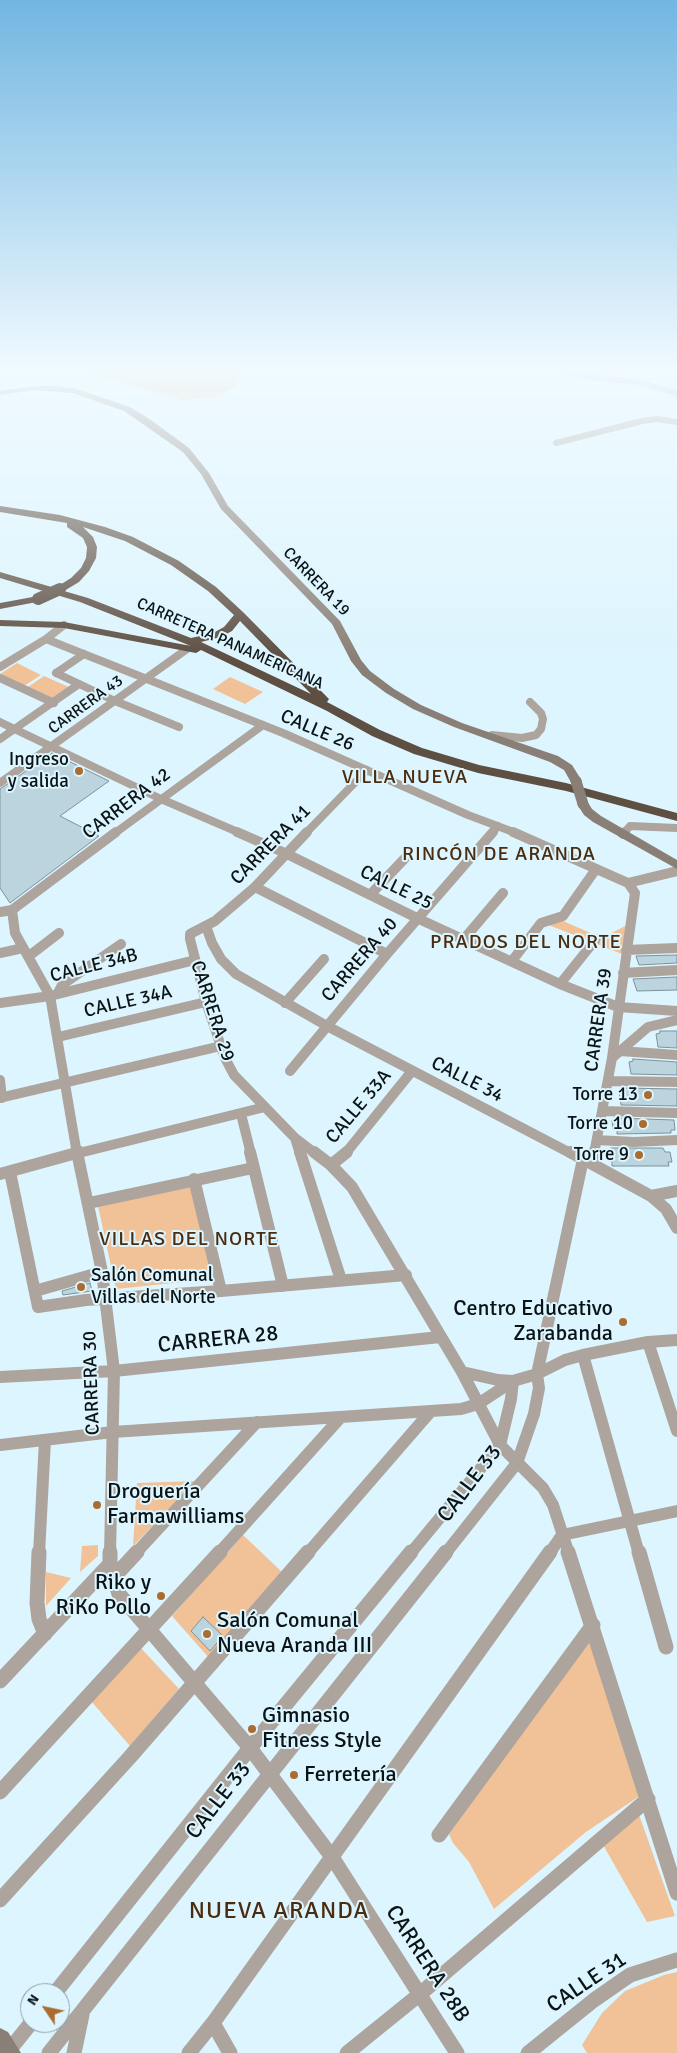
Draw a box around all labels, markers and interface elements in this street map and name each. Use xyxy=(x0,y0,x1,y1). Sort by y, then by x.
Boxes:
street label: CARRERA 19 xyxy=(279,544,353,620)
street label: CARRETERA PANAMERICANA xyxy=(134,594,326,694)
street label: CARRERA 43 xyxy=(45,671,127,739)
street label: CALLE 26 xyxy=(277,705,357,757)
place label: Ingreso y salida xyxy=(8,749,69,793)
street label: CARRERA 42 xyxy=(78,763,176,845)
marker: Ingreso y salida xyxy=(73,765,85,777)
district label: VILLA NUEVA xyxy=(340,766,470,790)
street label: CARRERA 41 xyxy=(226,800,316,890)
district label: RINCÓN DE ARANDA xyxy=(400,843,598,867)
street label: CALLE 25 xyxy=(356,861,436,915)
street label: CARRERA 40 xyxy=(317,913,403,1007)
district label: PRADOS DEL NORTE xyxy=(428,931,624,955)
street label: CALLE 34B xyxy=(48,944,140,988)
street label: CARRERA 29 xyxy=(185,958,239,1064)
street label: CARRERA 39 xyxy=(580,967,618,1073)
street label: CALLE 34A xyxy=(82,981,174,1023)
street label: CALLE 34 xyxy=(427,1052,507,1108)
street label: CALLE 33A xyxy=(321,1065,397,1149)
place label: Torre 13 xyxy=(573,1084,638,1106)
marker: Torre 13 xyxy=(642,1089,654,1101)
place label: Torre 10 xyxy=(568,1113,633,1135)
marker: Torre 10 xyxy=(637,1118,649,1130)
place label: Torre 9 xyxy=(574,1144,629,1166)
marker: Torre 9 xyxy=(633,1149,645,1161)
district label: VILLAS DEL NORTE xyxy=(97,1228,281,1252)
place label: Salón Comunal Villas del Norte xyxy=(91,1265,216,1309)
marker: Salón Comunal Villas del Norte xyxy=(75,1281,87,1293)
place label: Centro Educativo Zarabanda xyxy=(453,1296,613,1348)
marker: Centro Educativo Zarabanda xyxy=(617,1316,629,1328)
street label: CARRERA 28 xyxy=(157,1321,279,1359)
street label: CARRERA 30 xyxy=(79,1330,105,1436)
street label: CALLE 33 xyxy=(432,1440,508,1528)
place label: Droguería Farmawilliams xyxy=(107,1479,244,1530)
marker: Droguería Farmawilliams xyxy=(91,1499,103,1511)
place label: Riko y RiKo Pollo xyxy=(56,1570,151,1622)
marker: Riko y RiKo Pollo xyxy=(155,1590,167,1602)
place label: Salón Comunal Nueva Aranda III xyxy=(217,1608,372,1660)
marker: Salón Comunal Nueva Aranda III xyxy=(201,1628,213,1640)
place label: Gimnasio Fitness Style xyxy=(262,1703,382,1754)
marker: Gimnasio Fitness Style xyxy=(246,1723,258,1735)
street label: CALLE 33 xyxy=(181,1757,257,1845)
place label: Ferretería xyxy=(304,1762,397,1788)
marker: Ferretería xyxy=(288,1769,300,1781)
district label: NUEVA ARANDA xyxy=(187,1898,371,1926)
street label: CARRERA 28B xyxy=(379,1901,475,2027)
street label: CALLE 31 xyxy=(542,1947,632,2019)
north arrow xyxy=(20,1983,70,2033)
text: N xyxy=(23,1991,43,2009)

